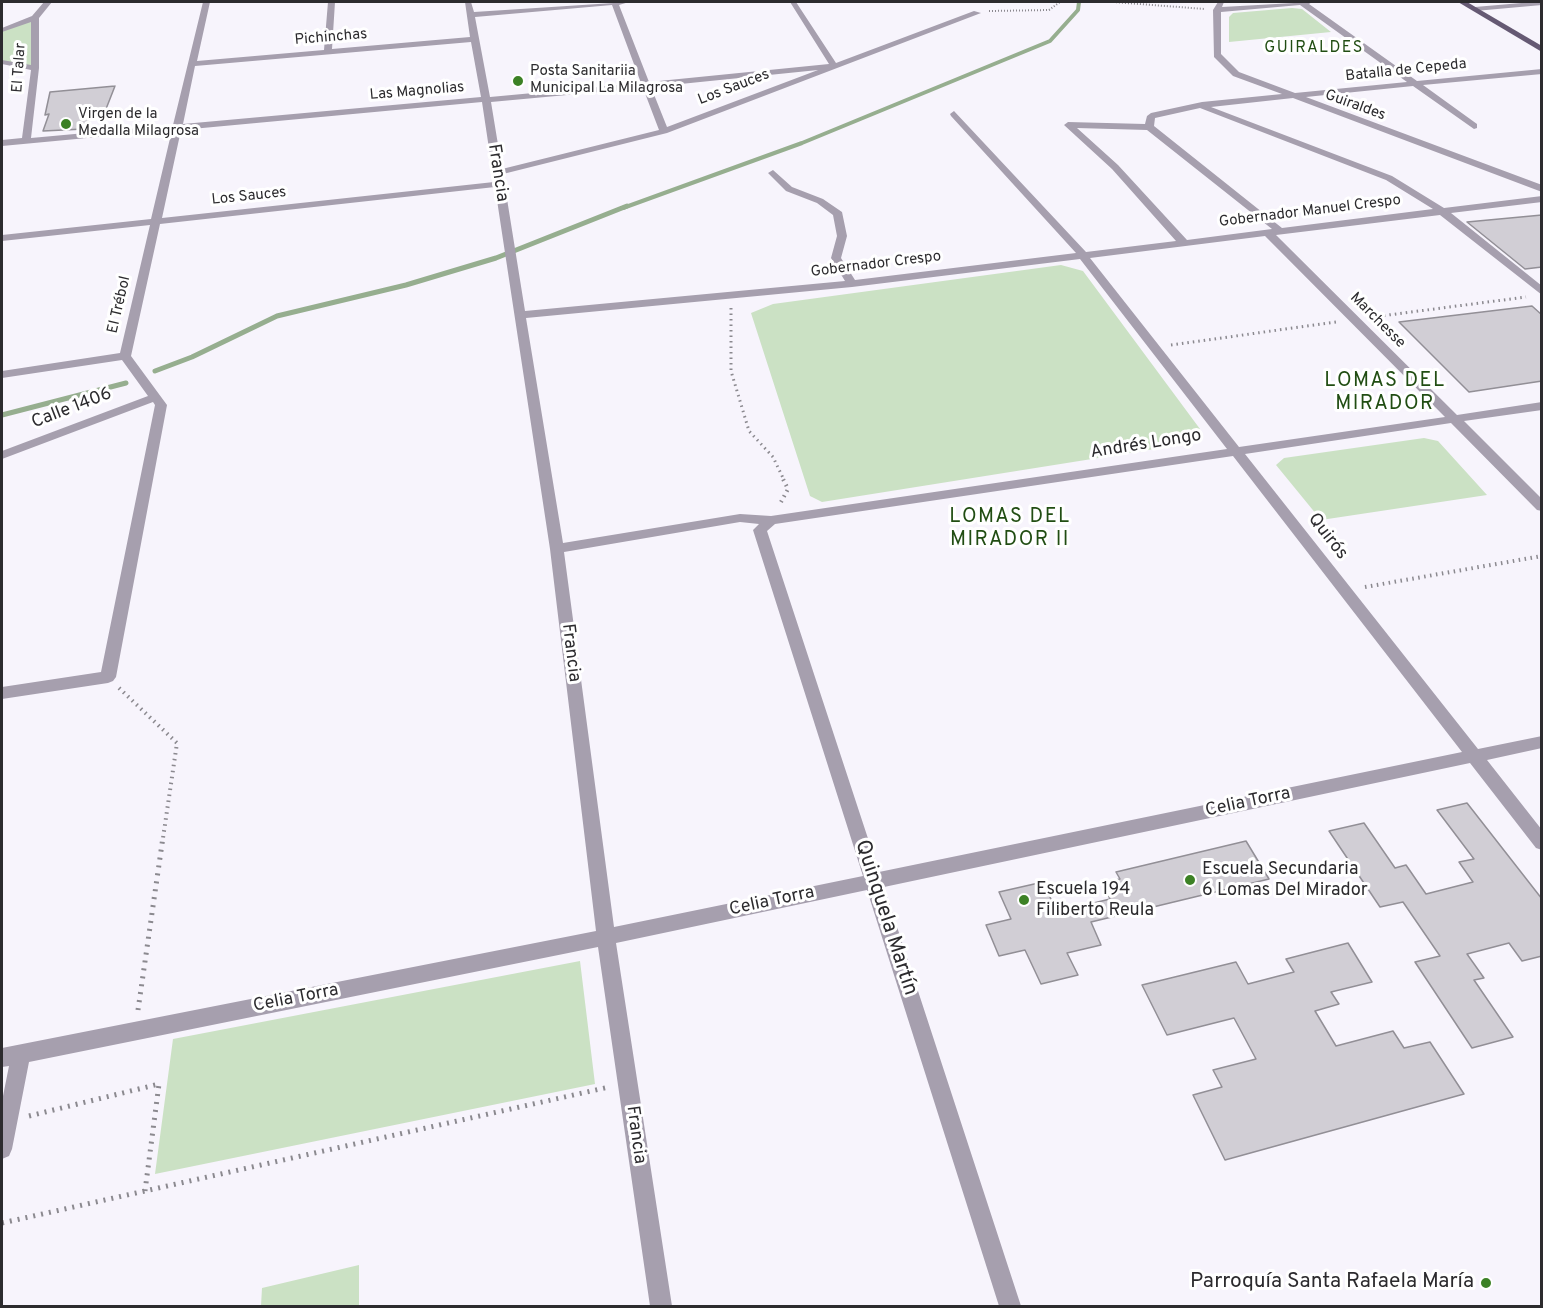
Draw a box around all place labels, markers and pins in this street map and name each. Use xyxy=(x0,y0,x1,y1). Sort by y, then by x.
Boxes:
place label: Posta Sanitariia Municipal La Milagrosa xyxy=(530,63,683,98)
marker: Posta Sanitariia Municipal La Milagrosa xyxy=(511,74,525,88)
place label: Virgen de la Medalla Milagrosa xyxy=(78,106,199,141)
marker: Virgen de la Medalla Milagrosa xyxy=(59,117,73,131)
place label: Escuela Secundaria 6 Lomas Del Mirador xyxy=(1202,859,1368,902)
marker: Escuela Secundaria 6 Lomas Del Mirador xyxy=(1183,873,1197,887)
place label: Escuela 194 Filiberto Reula xyxy=(1036,879,1154,922)
marker: Escuela 194 Filiberto Reula xyxy=(1017,893,1031,907)
place label: Parroquía Santa Rafaela María xyxy=(1190,1270,1474,1296)
marker: Parroquía Santa Rafaela María xyxy=(1479,1276,1493,1290)

